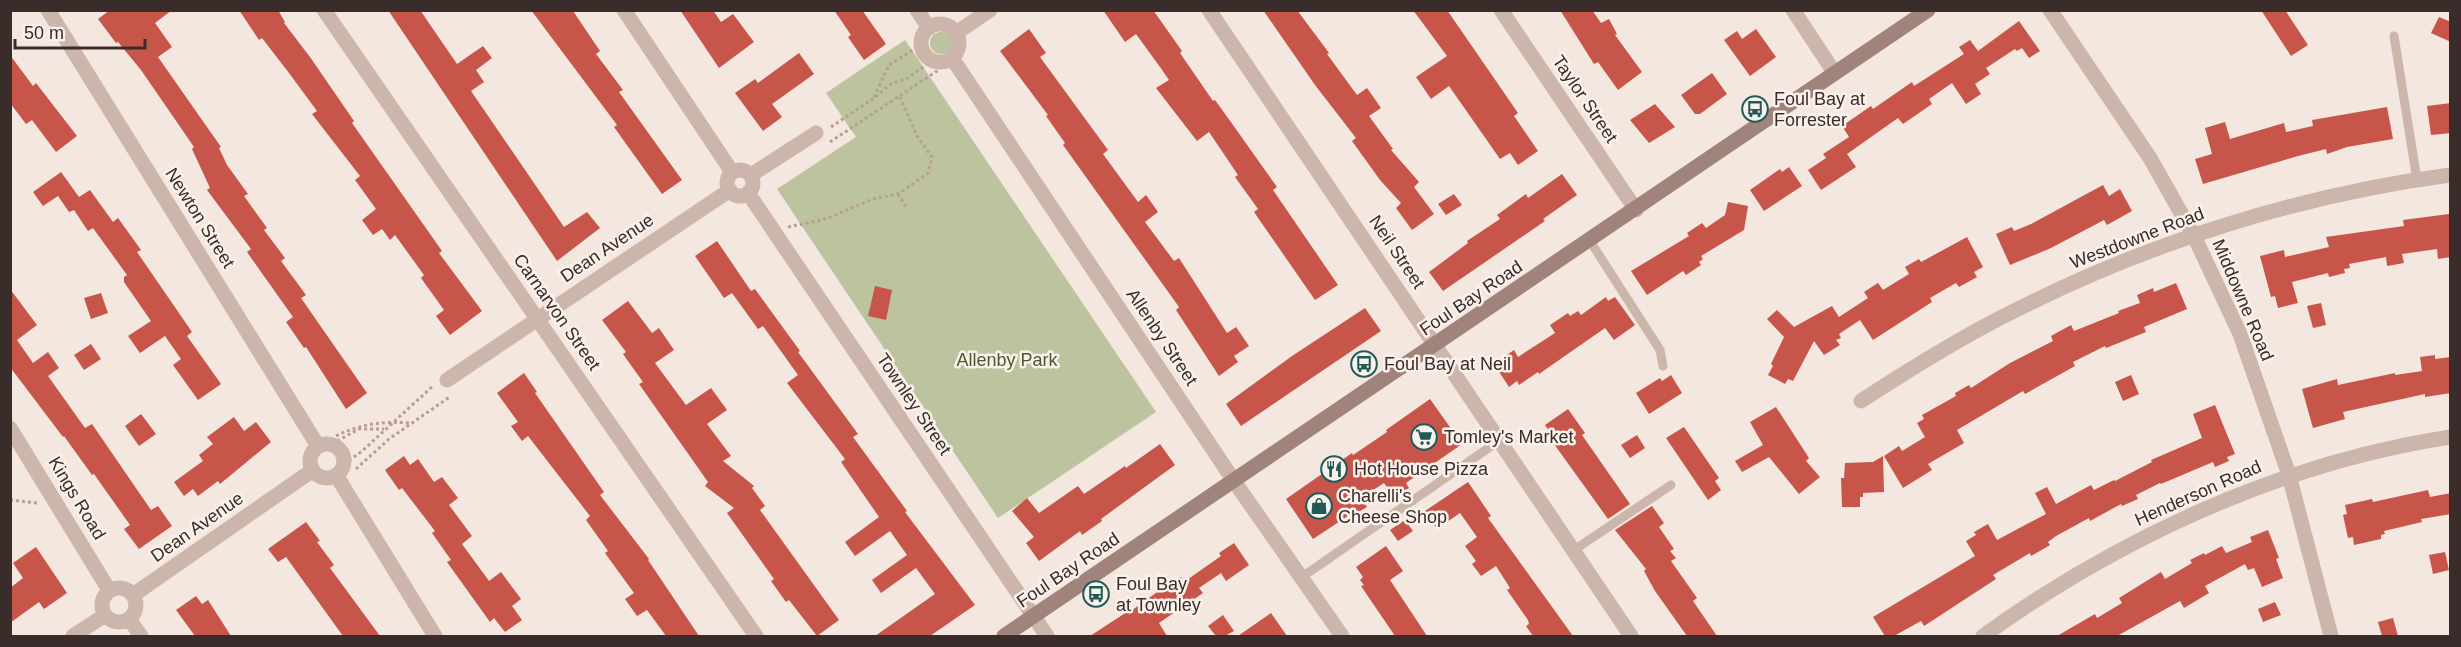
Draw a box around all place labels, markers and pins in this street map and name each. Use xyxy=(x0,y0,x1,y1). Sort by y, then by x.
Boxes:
place label: Foul Bay at Forrester xyxy=(1774,89,1865,130)
bus stop icon: Foul Bay at Forrester xyxy=(1740,94,1770,124)
bus stop icon: Foul Bay at Neil xyxy=(1349,349,1379,379)
place label: Foul Bay at Neil xyxy=(1384,354,1511,374)
supermarket icon: Tomley's Market xyxy=(1409,422,1439,452)
place label: Tomley's Market xyxy=(1444,427,1573,447)
restaurant icon: Hot House Pizza xyxy=(1319,454,1349,484)
place label: Hot House Pizza xyxy=(1354,459,1489,479)
place label: Charelli's Cheese Shop xyxy=(1338,486,1447,527)
shop icon: Charelli's Cheese Shop xyxy=(1304,491,1334,521)
place label: Foul Bay at Townley xyxy=(1116,574,1201,615)
bus stop icon: Foul Bay at Townley xyxy=(1081,579,1111,609)

